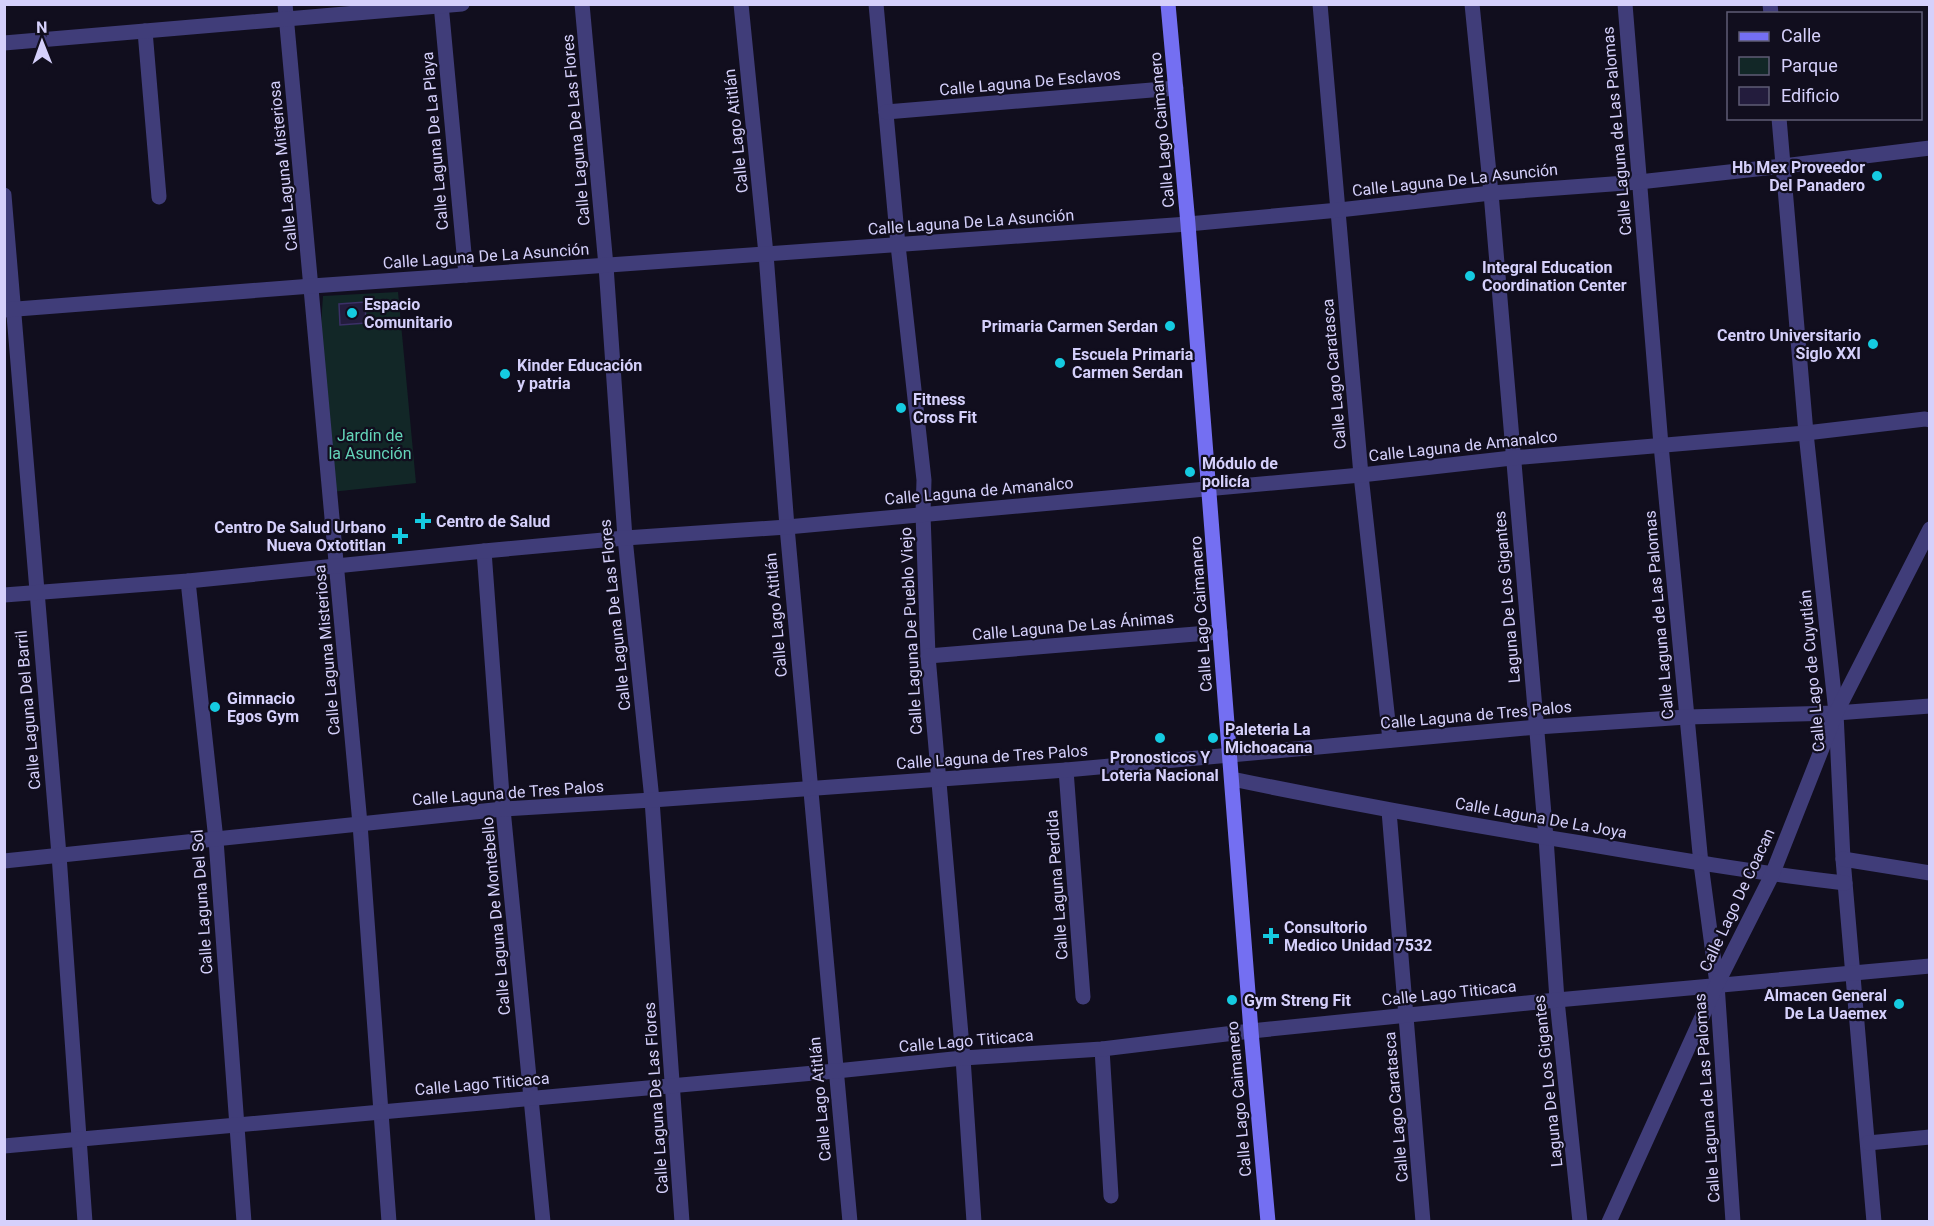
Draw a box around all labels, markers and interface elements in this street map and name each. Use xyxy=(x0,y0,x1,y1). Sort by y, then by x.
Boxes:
north arrow xyxy=(12,12,72,72)
legend xyxy=(1727,12,1922,120)
text: N xyxy=(36,18,48,37)
text: Calle xyxy=(1781,25,1821,46)
street label: Calle Laguna de Las Palomas xyxy=(1598,26,1636,236)
street label: Calle Laguna De Las Flores xyxy=(558,33,594,227)
street label: Calle Laguna De La Playa xyxy=(418,51,452,231)
street label: Calle Lago Caimanero xyxy=(1146,51,1178,209)
text: Parque xyxy=(1781,55,1838,76)
street label: Calle Laguna De Esclavos xyxy=(938,65,1122,99)
street label: Calle Lago Atitlán xyxy=(720,68,752,194)
street label: Calle Laguna Misteriosa xyxy=(265,80,301,252)
text: Edificio xyxy=(1781,85,1840,106)
place label: Hb Mex Proveedor Del Panadero xyxy=(1732,158,1865,195)
street label: Calle Laguna De La Asunción xyxy=(1351,160,1559,200)
marker: Hb Mex Proveedor Del Panadero xyxy=(1870,169,1884,183)
street label: Calle Laguna De La Asunción xyxy=(867,205,1075,239)
street label: Calle Laguna De La Asunción xyxy=(382,239,590,273)
place label: Integral Education Coordination Center xyxy=(1482,258,1627,295)
marker: Integral Education Coordination Center xyxy=(1463,269,1477,283)
place label: Espacio Comunitario xyxy=(364,295,453,332)
street label: Calle Lago Caratasca xyxy=(1318,298,1350,450)
marker: Espacio Comunitario xyxy=(345,306,359,320)
place label: Primaria Carmen Serdan xyxy=(981,317,1158,336)
marker: Primaria Carmen Serdan xyxy=(1163,319,1177,333)
place label: Centro Universitario Siglo XXI xyxy=(1717,326,1861,363)
marker: Centro Universitario Siglo XXI xyxy=(1866,337,1880,351)
place label: Escuela Primaria Carmen Serdan xyxy=(1072,345,1194,382)
place label: Kinder Educación y patria xyxy=(517,356,642,393)
marker: Escuela Primaria Carmen Serdan xyxy=(1053,356,1067,370)
marker: Kinder Educación y patria xyxy=(498,367,512,381)
place label: Fitness Cross Fit xyxy=(913,390,978,427)
marker: Fitness Cross Fit xyxy=(894,401,908,415)
park label: Jardín de la Asunción xyxy=(328,426,412,463)
street label: Calle Laguna de Amanalco xyxy=(1368,427,1558,465)
place label: Módulo de policía xyxy=(1202,454,1278,491)
marker: Módulo de policía xyxy=(1183,465,1197,479)
street label: Calle Laguna de Amanalco xyxy=(884,473,1074,509)
street label: Laguna De Los Gigantes xyxy=(1490,510,1524,684)
street label: Calle Laguna de Las Palomas xyxy=(1640,510,1678,720)
marker: Centro de Salud xyxy=(414,512,432,530)
place label: Centro de Salud xyxy=(436,512,550,531)
place label: Centro De Salud Urbano Nueva Oxtotitlan xyxy=(214,518,386,555)
street label: Calle Laguna De Las Flores xyxy=(595,518,635,712)
marker: Centro De Salud Urbano Nueva Oxtotitlan xyxy=(391,527,409,545)
street label: Calle Laguna De Pueblo Viejo xyxy=(896,527,926,735)
street label: Calle Lago Caimanero xyxy=(1186,535,1216,693)
street label: Calle Lago Atitlán xyxy=(761,552,791,678)
street label: Calle Laguna Misteriosa xyxy=(310,564,344,736)
street label: Calle Lago de Cuyutlán xyxy=(1795,589,1829,753)
street label: Calle Laguna De Las Ánimas xyxy=(971,608,1175,644)
street label: Calle Laguna Del Barril xyxy=(12,629,44,791)
place label: Gimnacio Egos Gym xyxy=(227,689,299,726)
street label: Calle Laguna de Tres Palos xyxy=(1379,697,1573,733)
marker: Gimnacio Egos Gym xyxy=(208,700,222,714)
place label: Paleteria La Michoacana xyxy=(1225,720,1313,757)
marker: Pronosticos Y Loteria Nacional xyxy=(1153,731,1167,745)
marker: Paleteria La Michoacana xyxy=(1206,731,1220,745)
street label: Calle Laguna de Tres Palos xyxy=(896,741,1088,773)
place label: Pronosticos Y Loteria Nacional xyxy=(1101,748,1219,785)
street label: Calle Laguna de Tres Palos xyxy=(412,777,604,809)
street label: Calle Laguna De La Joya xyxy=(1454,794,1628,842)
street label: Calle Laguna Perdida xyxy=(1042,809,1072,961)
street label: Calle Laguna De Montebello xyxy=(478,816,514,1016)
street label: Calle Lago De Coacan xyxy=(1695,825,1779,975)
street label: Calle Laguna Del Sol xyxy=(187,829,217,975)
place label: Consultorio Medico Unidad 7532 xyxy=(1284,918,1432,955)
marker: Consultorio Medico Unidad 7532 xyxy=(1262,927,1280,945)
street label: Calle Lago Titicaca xyxy=(1381,976,1517,1010)
place label: Almacen General De La Uaemex xyxy=(1764,986,1888,1023)
place label: Gym Streng Fit xyxy=(1244,991,1352,1010)
marker: Gym Streng Fit xyxy=(1225,993,1239,1007)
street label: Calle Laguna de Las Palomas xyxy=(1690,993,1724,1203)
street label: Laguna De Los Gigantes xyxy=(1530,994,1566,1168)
marker: Almacen General De La Uaemex xyxy=(1892,997,1906,1011)
street label: Calle Laguna De Las Flores xyxy=(640,1001,672,1195)
street label: Calle Lago Caimanero xyxy=(1223,1020,1255,1178)
street label: Calle Lago Titicaca xyxy=(898,1026,1034,1056)
street label: Calle Lago Caratasca xyxy=(1380,1031,1412,1183)
street label: Calle Lago Atitlán xyxy=(805,1036,835,1162)
street label: Calle Lago Titicaca xyxy=(414,1069,550,1099)

